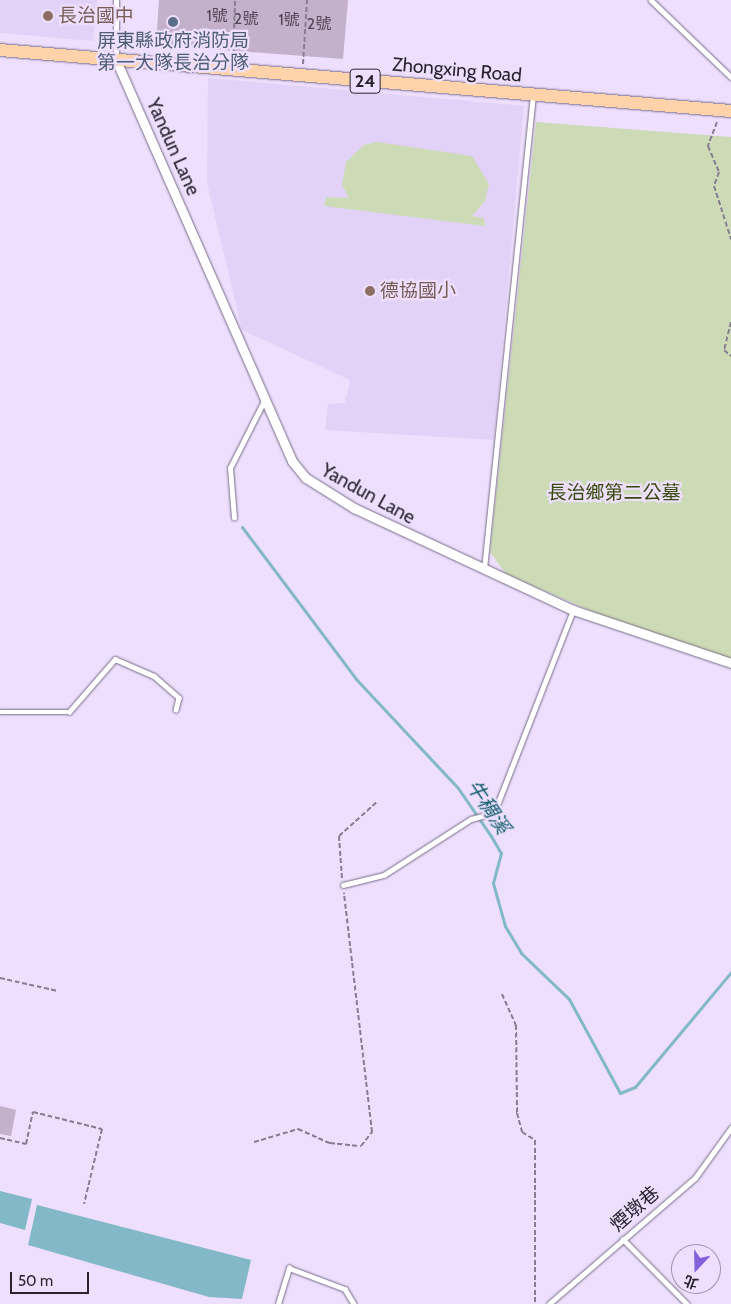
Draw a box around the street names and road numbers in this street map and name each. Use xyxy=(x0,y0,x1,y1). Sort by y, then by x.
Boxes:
street label: Zhongxing Road xyxy=(391,53,523,87)
road number: 24 xyxy=(349,66,381,96)
street label: Yandun Lane xyxy=(142,95,204,199)
street label: Yandun Lane xyxy=(317,459,419,529)
street label: 煙墩巷 xyxy=(606,1182,664,1236)

